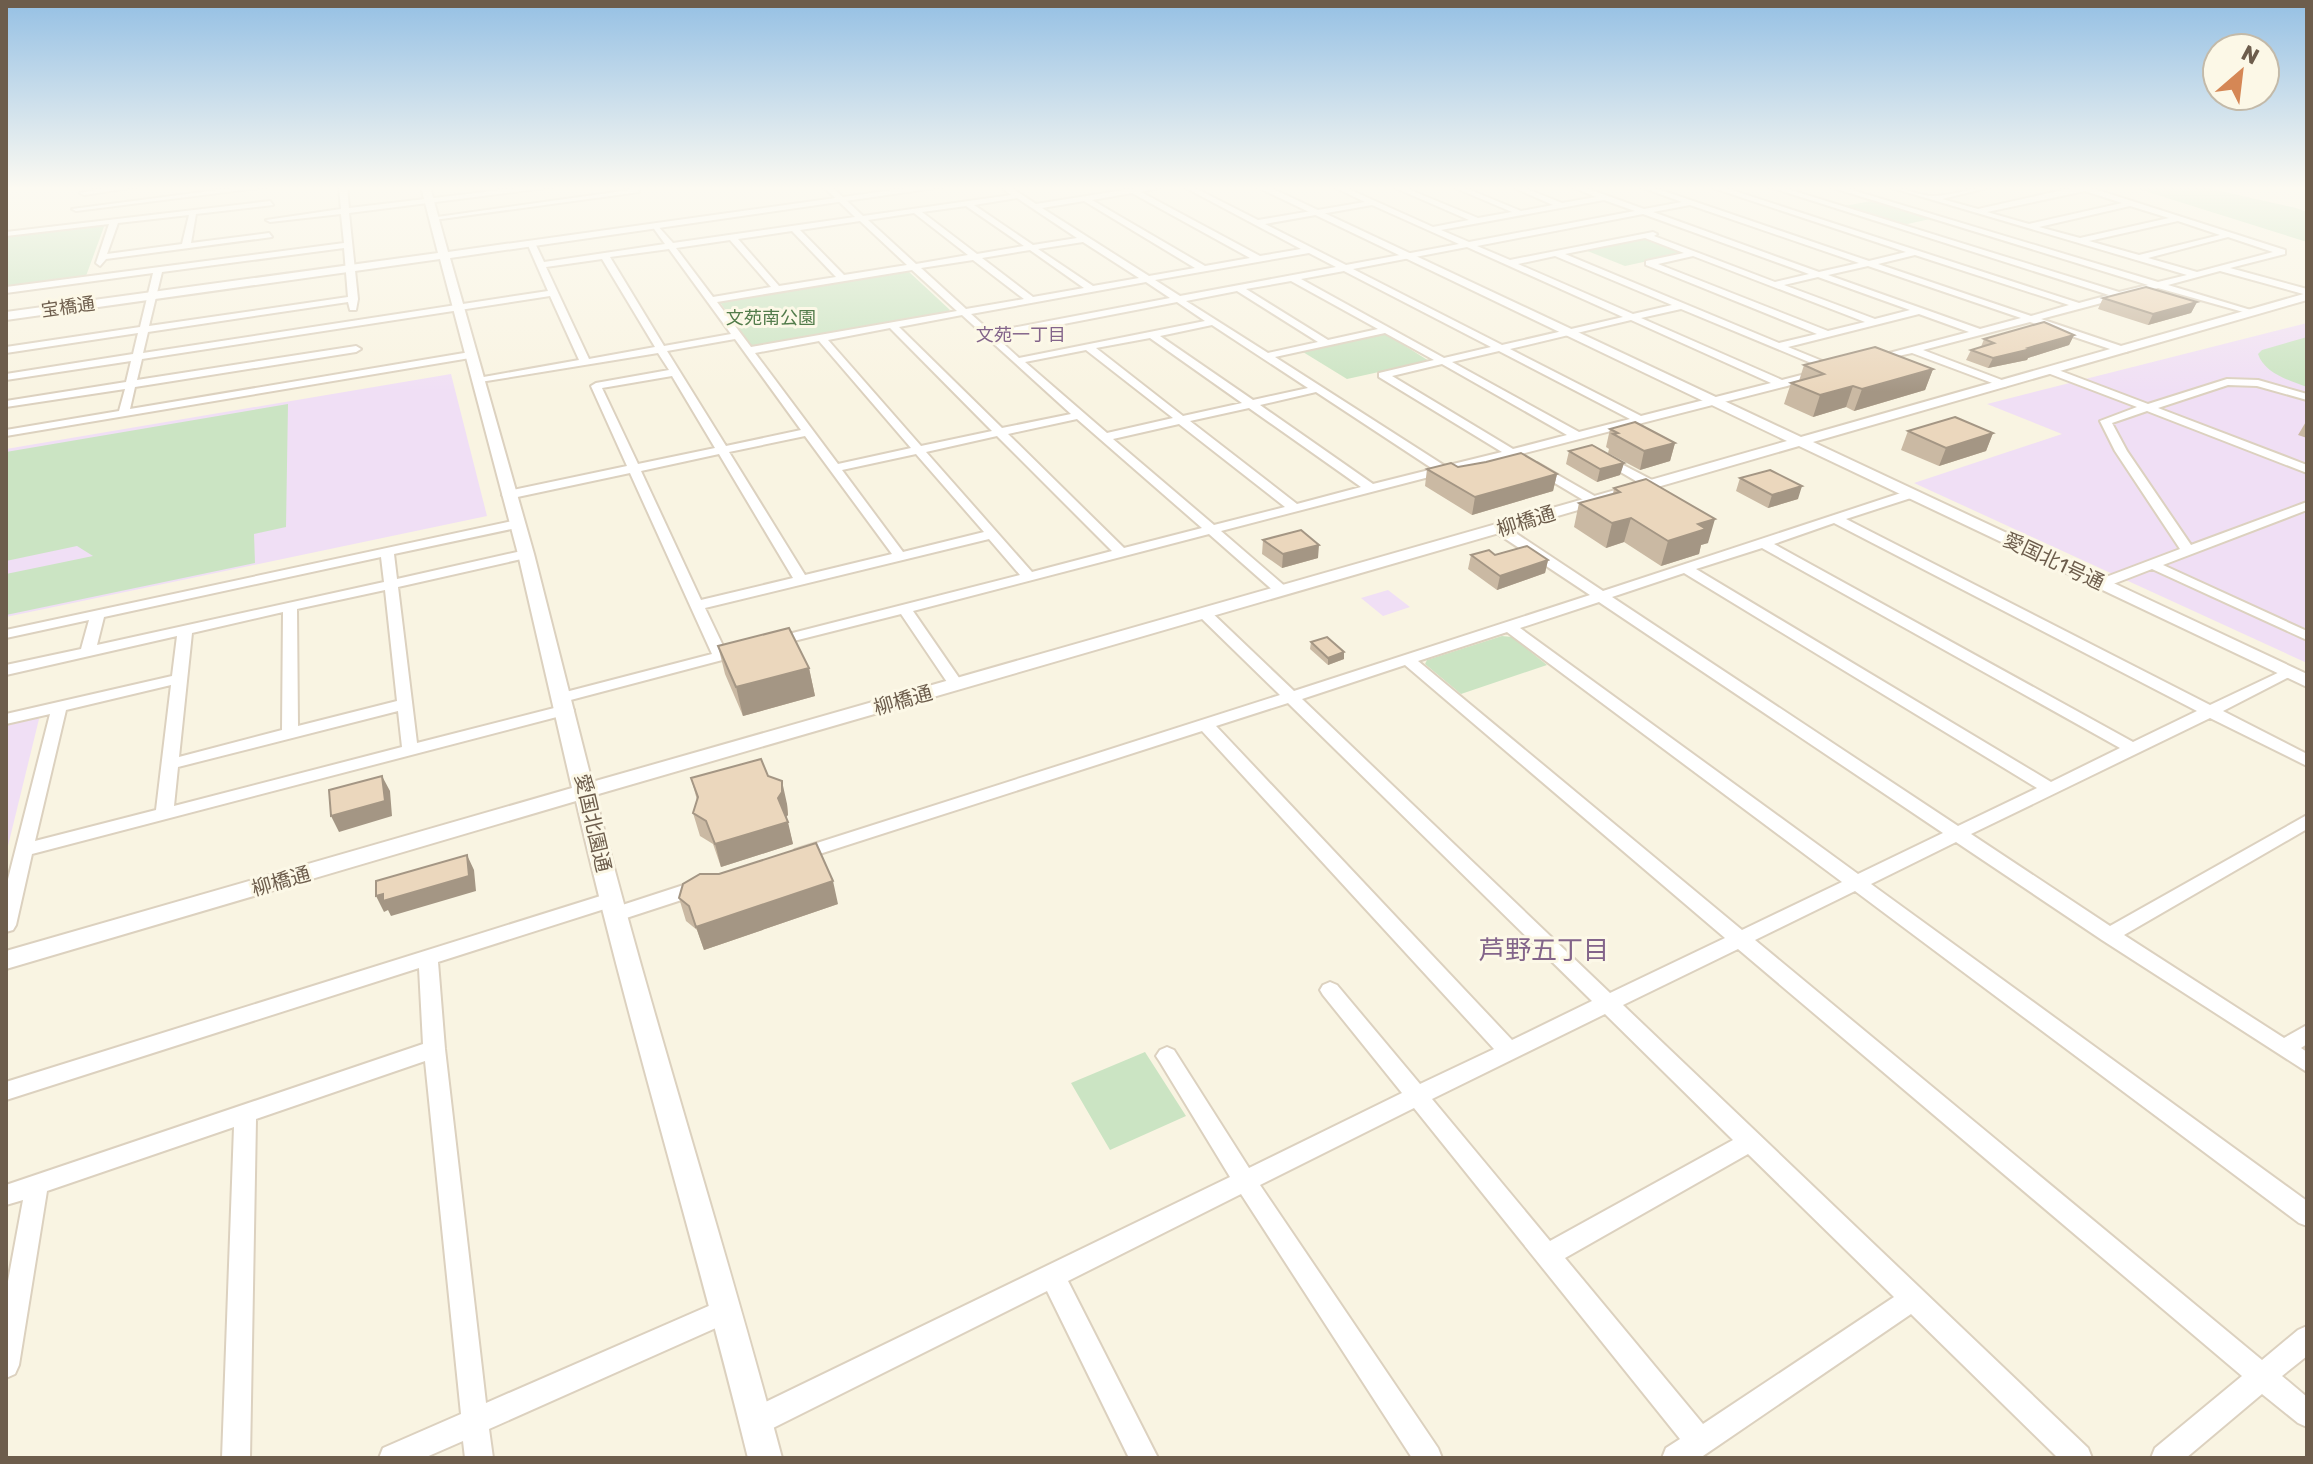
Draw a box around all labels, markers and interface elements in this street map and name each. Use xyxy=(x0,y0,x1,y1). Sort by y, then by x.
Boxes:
north arrow xyxy=(2201,32,2281,112)
text: N xyxy=(2237,39,2263,70)
street label: 宝橋通 xyxy=(40,292,96,322)
park label: 文苑南公園 xyxy=(726,307,816,329)
district label: 文苑一丁目 xyxy=(976,324,1066,346)
street label: 柳橋通 xyxy=(1494,501,1558,541)
street label: 愛国北1号通 xyxy=(2000,527,2108,595)
street label: 柳橋通 xyxy=(871,680,935,720)
street label: 愛国北園通 xyxy=(570,772,616,874)
street label: 柳橋通 xyxy=(249,861,313,901)
district label: 芦野五丁目 xyxy=(1479,935,1609,966)

